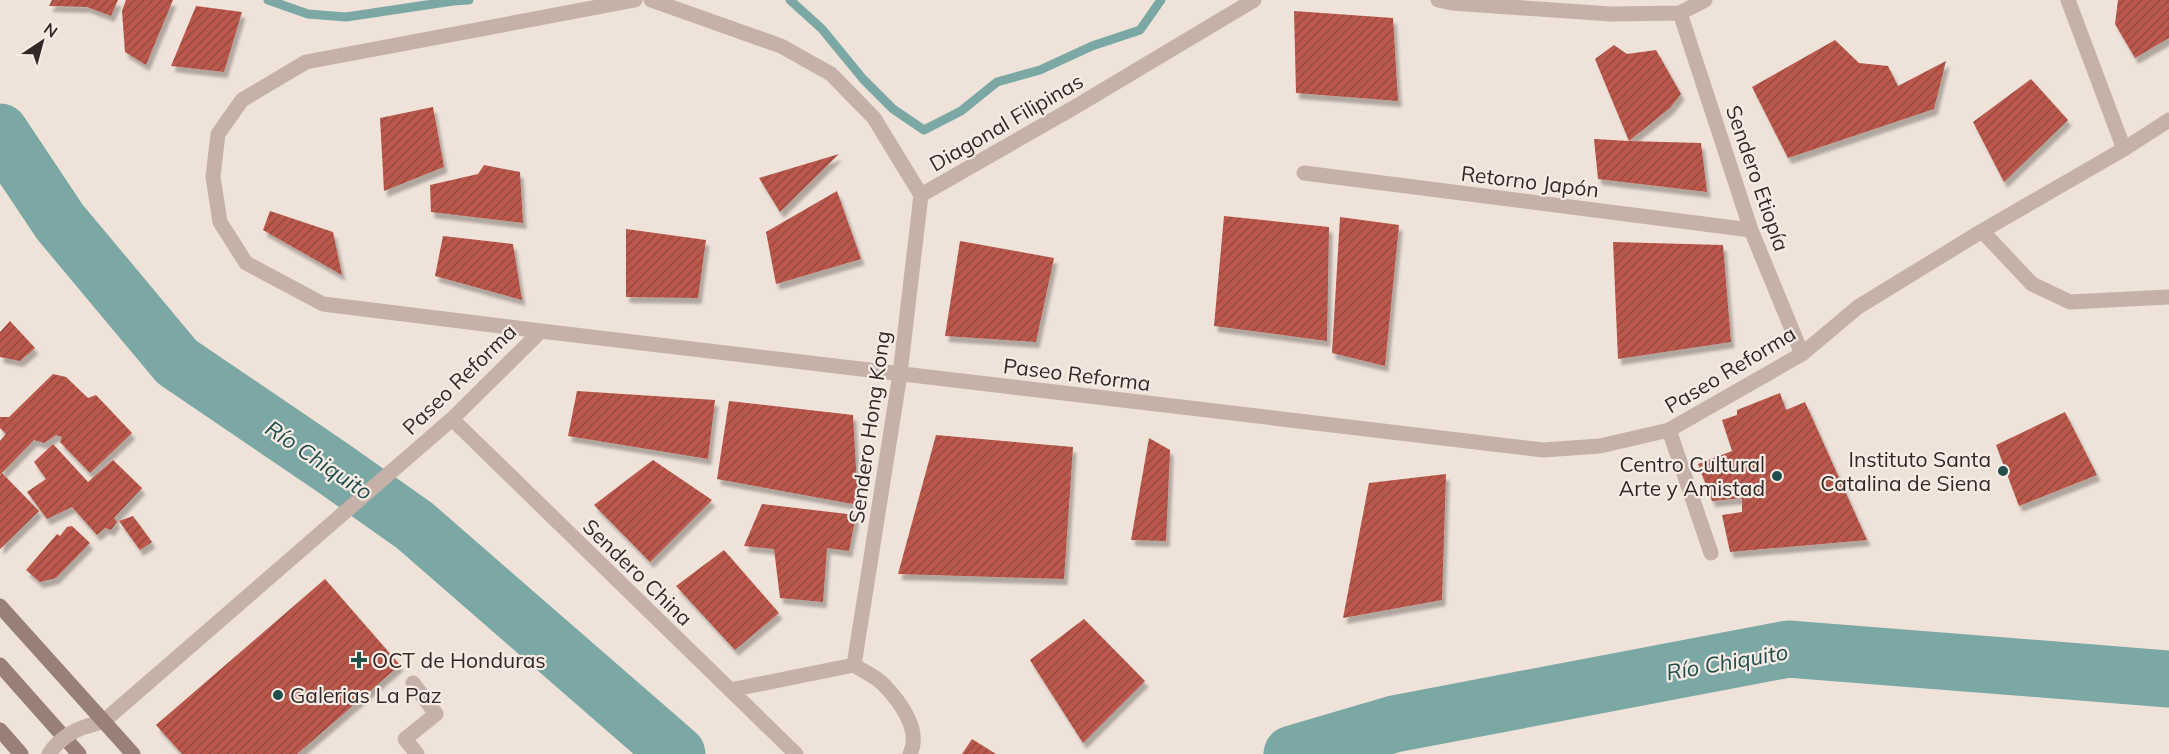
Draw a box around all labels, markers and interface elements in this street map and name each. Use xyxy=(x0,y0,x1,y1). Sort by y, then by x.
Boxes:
north arrow xyxy=(12,12,72,72)
text: N xyxy=(40,18,62,42)
street label: Diagonal Filipinas xyxy=(925,67,1087,177)
street label: Sendero Etiopía xyxy=(1721,102,1795,254)
street label: Retorno Japón xyxy=(1460,160,1600,202)
street label: Paseo Reforma xyxy=(397,318,521,440)
street label: Paseo Reforma xyxy=(1660,320,1800,418)
street label: Sendero Hong Kong xyxy=(843,329,895,525)
street label: Paseo Reforma xyxy=(1002,352,1152,396)
water label: Río Chiquito xyxy=(260,414,378,506)
place label: Instituto Santa Catalina de Siena xyxy=(1820,446,1991,496)
place label: Centro Cultural Arte y Amistad xyxy=(1619,451,1765,501)
marker: Instituto Santa Catalina de Siena xyxy=(1996,464,2010,478)
marker: Centro Cultural Arte y Amistad xyxy=(1770,469,1784,483)
street label: Sendero China xyxy=(578,513,698,631)
water label: Río Chiquito xyxy=(1664,638,1790,686)
place label: OCT de Honduras xyxy=(372,647,546,673)
marker: OCT de Honduras xyxy=(350,651,368,669)
place label: Galerias La Paz xyxy=(290,682,442,708)
marker: Galerias La Paz xyxy=(271,688,285,702)

